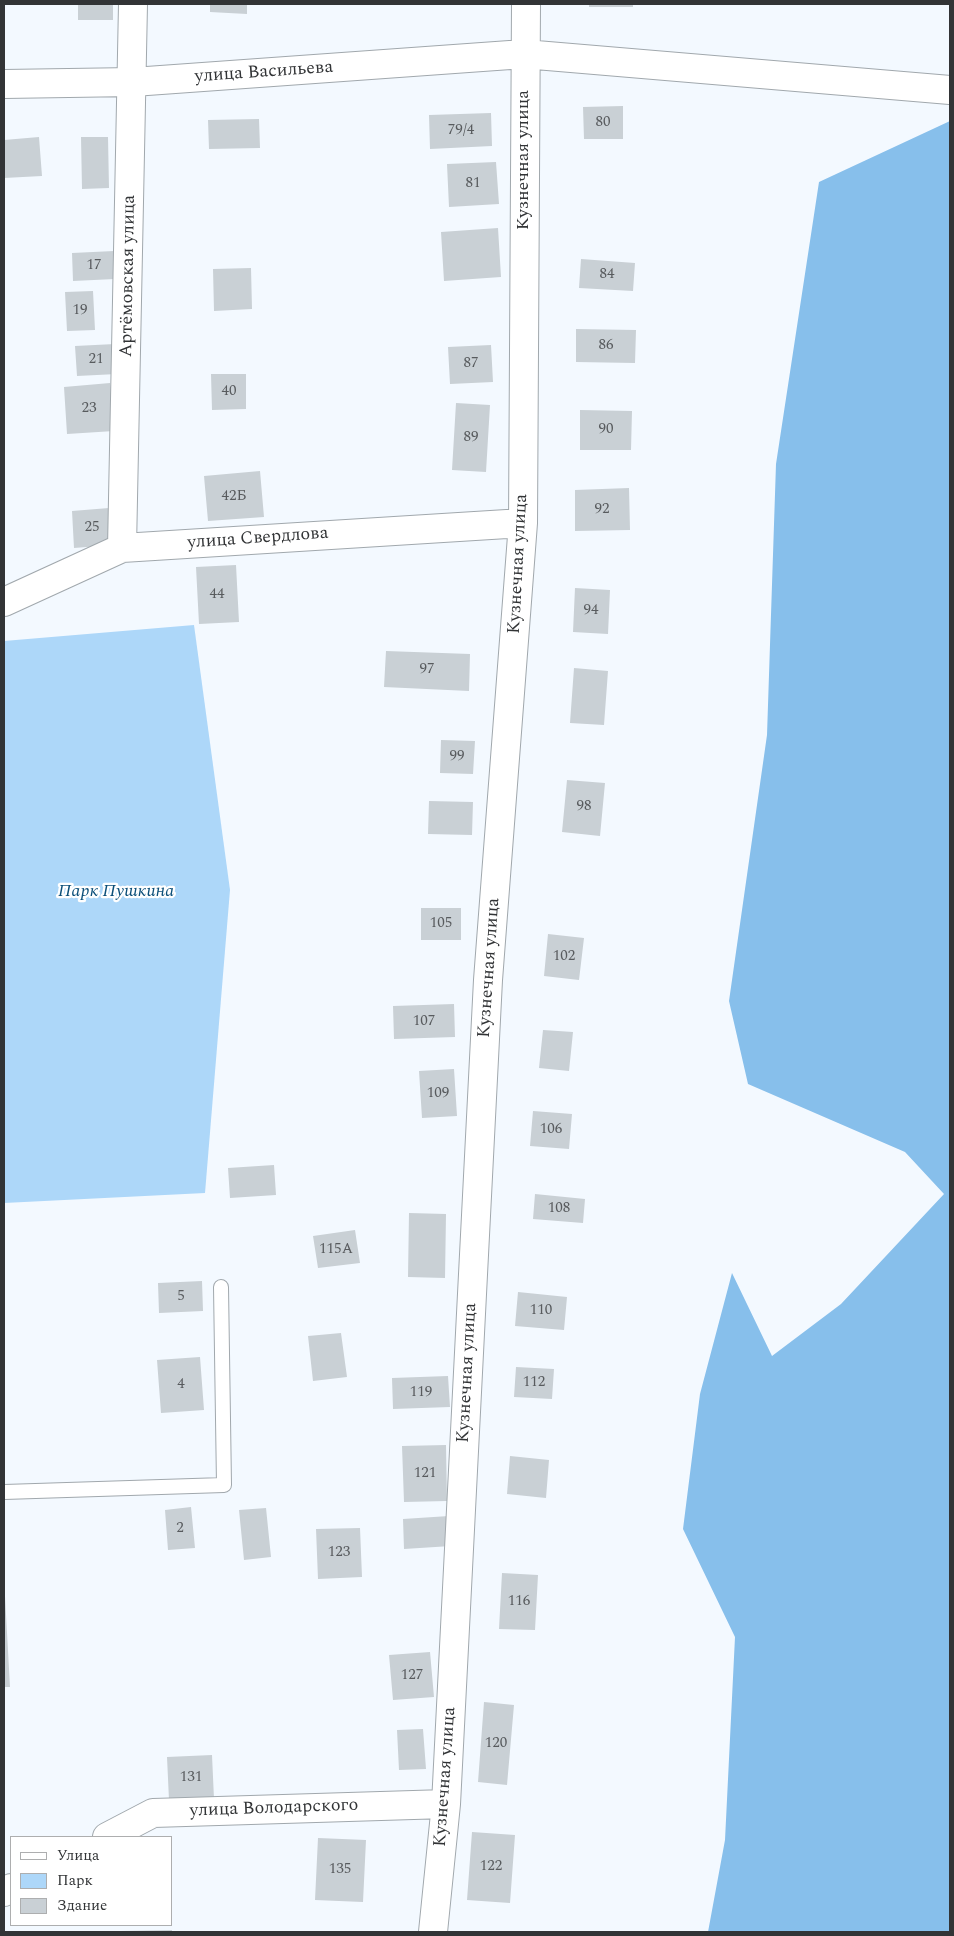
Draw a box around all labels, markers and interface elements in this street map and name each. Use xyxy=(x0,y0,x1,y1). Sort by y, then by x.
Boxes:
street label: улица Васильева xyxy=(194,57,334,89)
street label: Кузнечная улица xyxy=(513,90,535,230)
house number: 80 xyxy=(596,114,610,132)
house number: 79/4 xyxy=(448,122,474,140)
house number: 81 xyxy=(466,175,480,193)
street label: Артёмовская улица xyxy=(117,195,141,357)
house number: 17 xyxy=(87,257,101,275)
house number: 84 xyxy=(600,266,614,284)
house number: 19 xyxy=(73,302,87,320)
house number: 86 xyxy=(599,337,613,355)
house number: 21 xyxy=(89,351,103,369)
house number: 87 xyxy=(464,355,478,373)
house number: 40 xyxy=(222,383,236,401)
house number: 23 xyxy=(82,400,96,418)
house number: 90 xyxy=(599,421,613,439)
house number: 89 xyxy=(464,429,478,447)
house number: 42Б xyxy=(221,488,247,506)
street label: Кузнечная улица xyxy=(505,493,533,635)
house number: 92 xyxy=(595,501,609,519)
house number: 25 xyxy=(85,519,99,537)
street label: улица Свердлова xyxy=(187,523,329,555)
house number: 44 xyxy=(210,586,224,604)
house number: 94 xyxy=(584,602,598,620)
house number: 97 xyxy=(420,661,434,679)
house number: 99 xyxy=(450,748,464,766)
house number: 98 xyxy=(577,798,591,816)
park label: Парк Пушкина xyxy=(58,881,174,903)
street label: Кузнечная улица xyxy=(474,897,506,1039)
house number: 105 xyxy=(430,915,452,933)
house number: 102 xyxy=(553,948,575,966)
house number: 107 xyxy=(413,1013,435,1031)
house number: 109 xyxy=(427,1085,449,1103)
house number: 106 xyxy=(540,1121,562,1139)
house number: 108 xyxy=(548,1200,570,1218)
house number: 115А xyxy=(319,1241,353,1259)
house number: 5 xyxy=(177,1288,185,1306)
street label: Кузнечная улица xyxy=(454,1302,482,1444)
house number: 110 xyxy=(530,1302,552,1320)
house number: 112 xyxy=(523,1374,545,1392)
house number: 4 xyxy=(177,1376,185,1394)
house number: 119 xyxy=(410,1384,432,1402)
house number: 121 xyxy=(414,1465,436,1483)
house number: 2 xyxy=(176,1520,184,1538)
house number: 123 xyxy=(328,1544,350,1562)
house number: 116 xyxy=(508,1593,530,1611)
house number: 127 xyxy=(401,1667,423,1685)
street label: Кузнечная улица xyxy=(430,1706,462,1848)
house number: 120 xyxy=(485,1735,507,1753)
house number: 131 xyxy=(180,1769,202,1787)
street label: улица Володарского xyxy=(189,1795,359,1823)
legend xyxy=(10,1836,172,1926)
text: Улица xyxy=(57,1844,99,1867)
house number: 122 xyxy=(480,1858,502,1876)
house number: 135 xyxy=(329,1861,351,1879)
text: Парк xyxy=(57,1869,93,1892)
text: Здание xyxy=(57,1894,107,1917)

